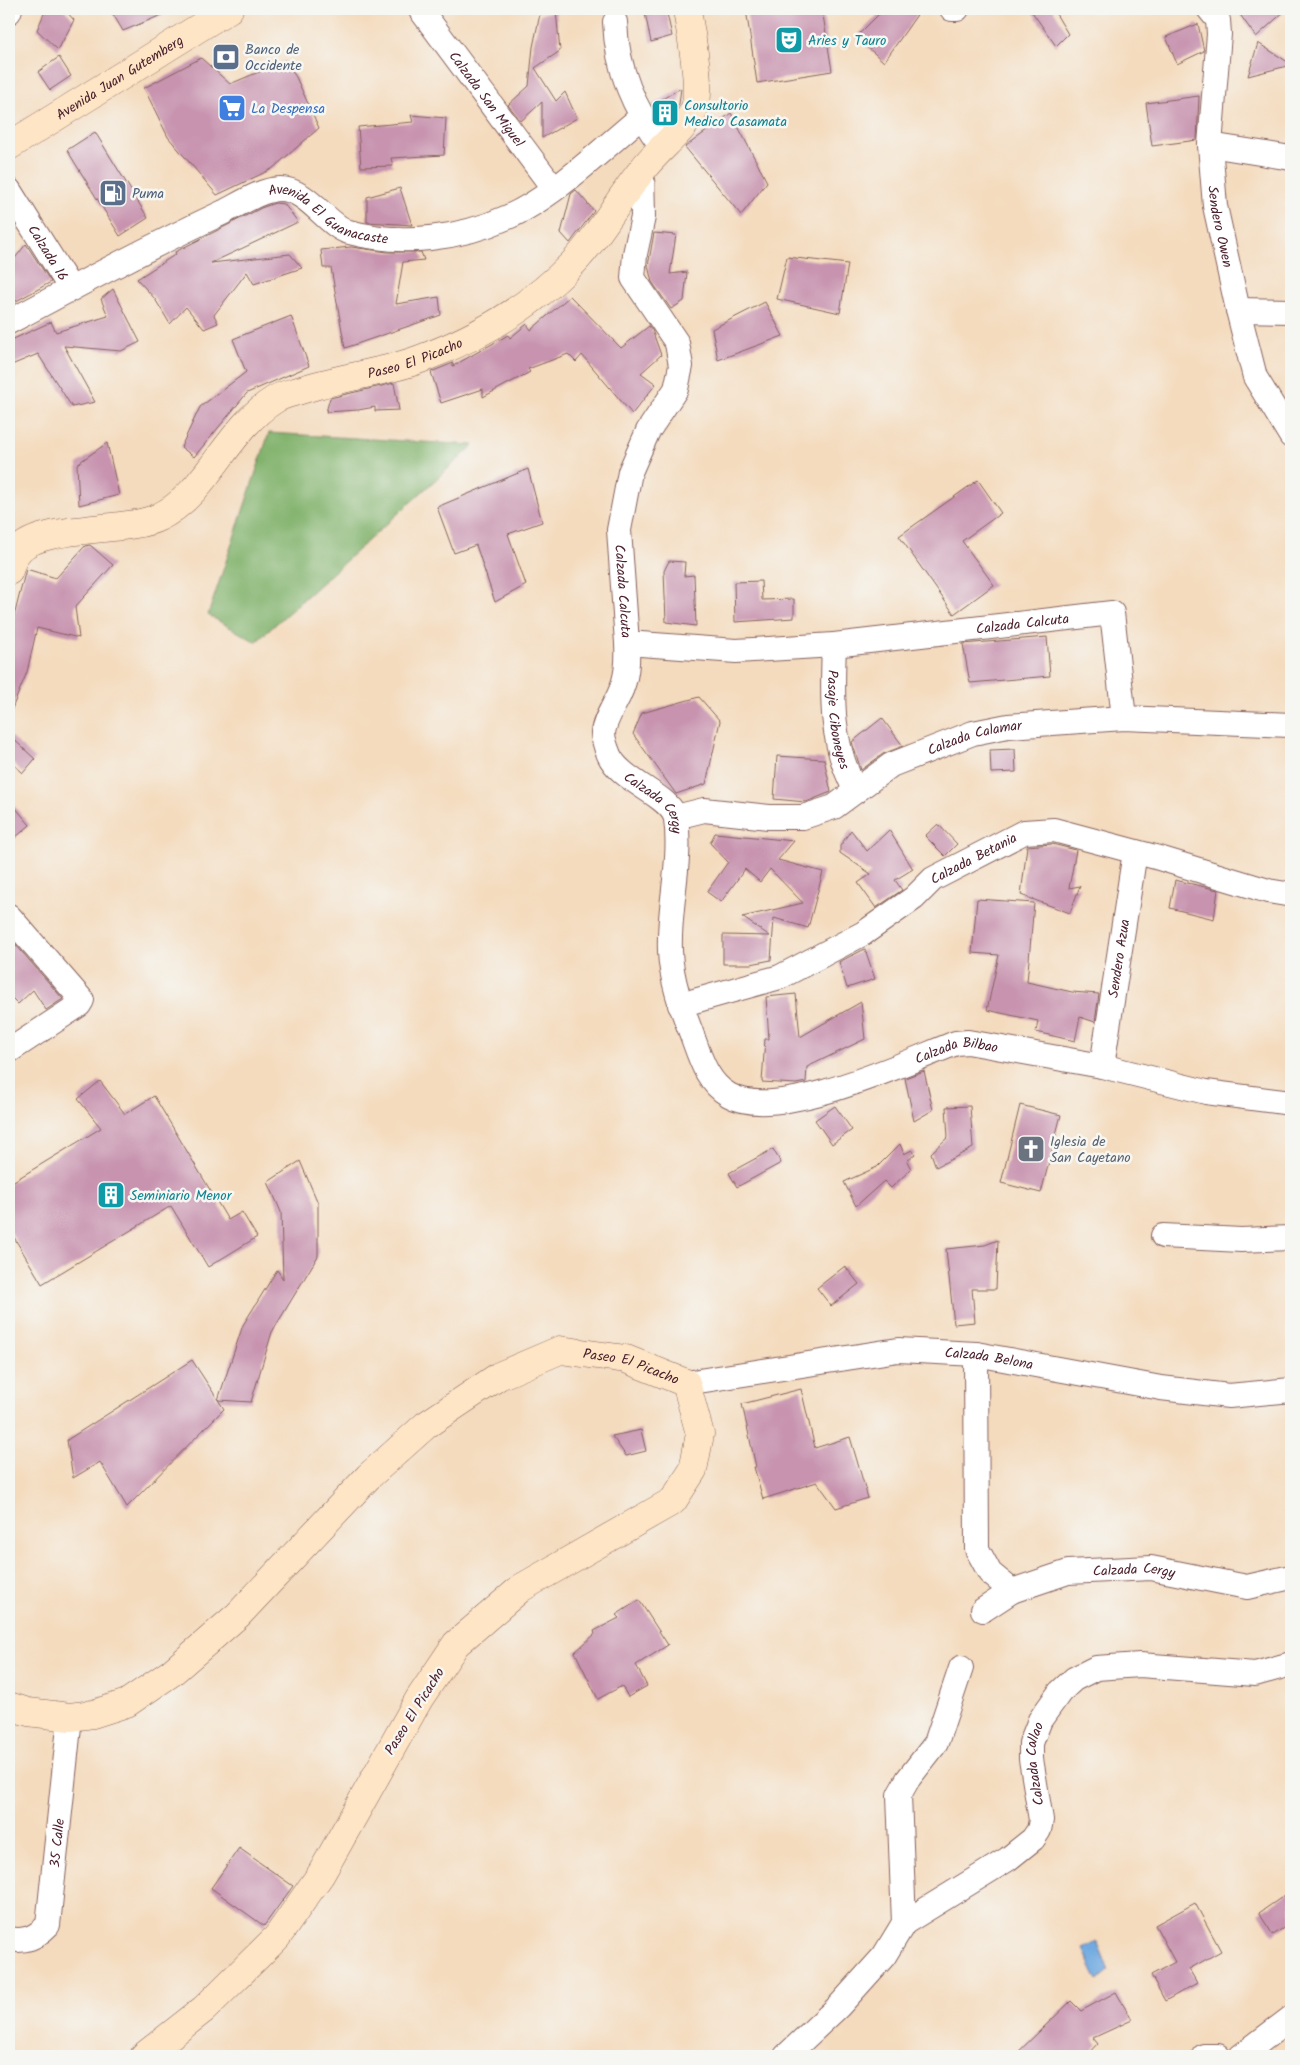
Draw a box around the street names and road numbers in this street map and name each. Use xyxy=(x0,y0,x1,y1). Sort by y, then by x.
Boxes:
street label: Avenida Juan Gutemberg xyxy=(52,30,188,126)
street label: Calzada San Miguel xyxy=(443,47,530,153)
street label: Avenida El Guanacaste xyxy=(266,179,390,251)
street label: Sendero Owen xyxy=(1201,185,1238,270)
street label: Calzada 16 xyxy=(22,221,73,286)
street label: Paseo El Picacho xyxy=(365,332,467,385)
street label: Calzada Calcuta xyxy=(608,544,637,639)
street label: Calzada Calcuta xyxy=(975,608,1070,641)
street label: Pasaje Ciboneyes xyxy=(821,670,855,773)
street label: Calzada Calamar xyxy=(924,715,1024,762)
street label: Calzada Cergy xyxy=(618,767,687,835)
street label: Calzada Betania xyxy=(927,827,1021,891)
street label: Sendero Azua xyxy=(1103,918,1137,999)
street label: Calzada Bilbao xyxy=(912,1032,1000,1071)
street label: Calzada Belona xyxy=(944,1342,1035,1376)
street label: Paseo El Picacho xyxy=(582,1343,682,1391)
street label: Calzada Cergy xyxy=(1092,1558,1177,1585)
street label: Paseo El Picacho xyxy=(379,1664,451,1760)
street label: Calzada Callao xyxy=(1021,1719,1050,1807)
street label: 35 Calle xyxy=(44,1817,71,1869)

